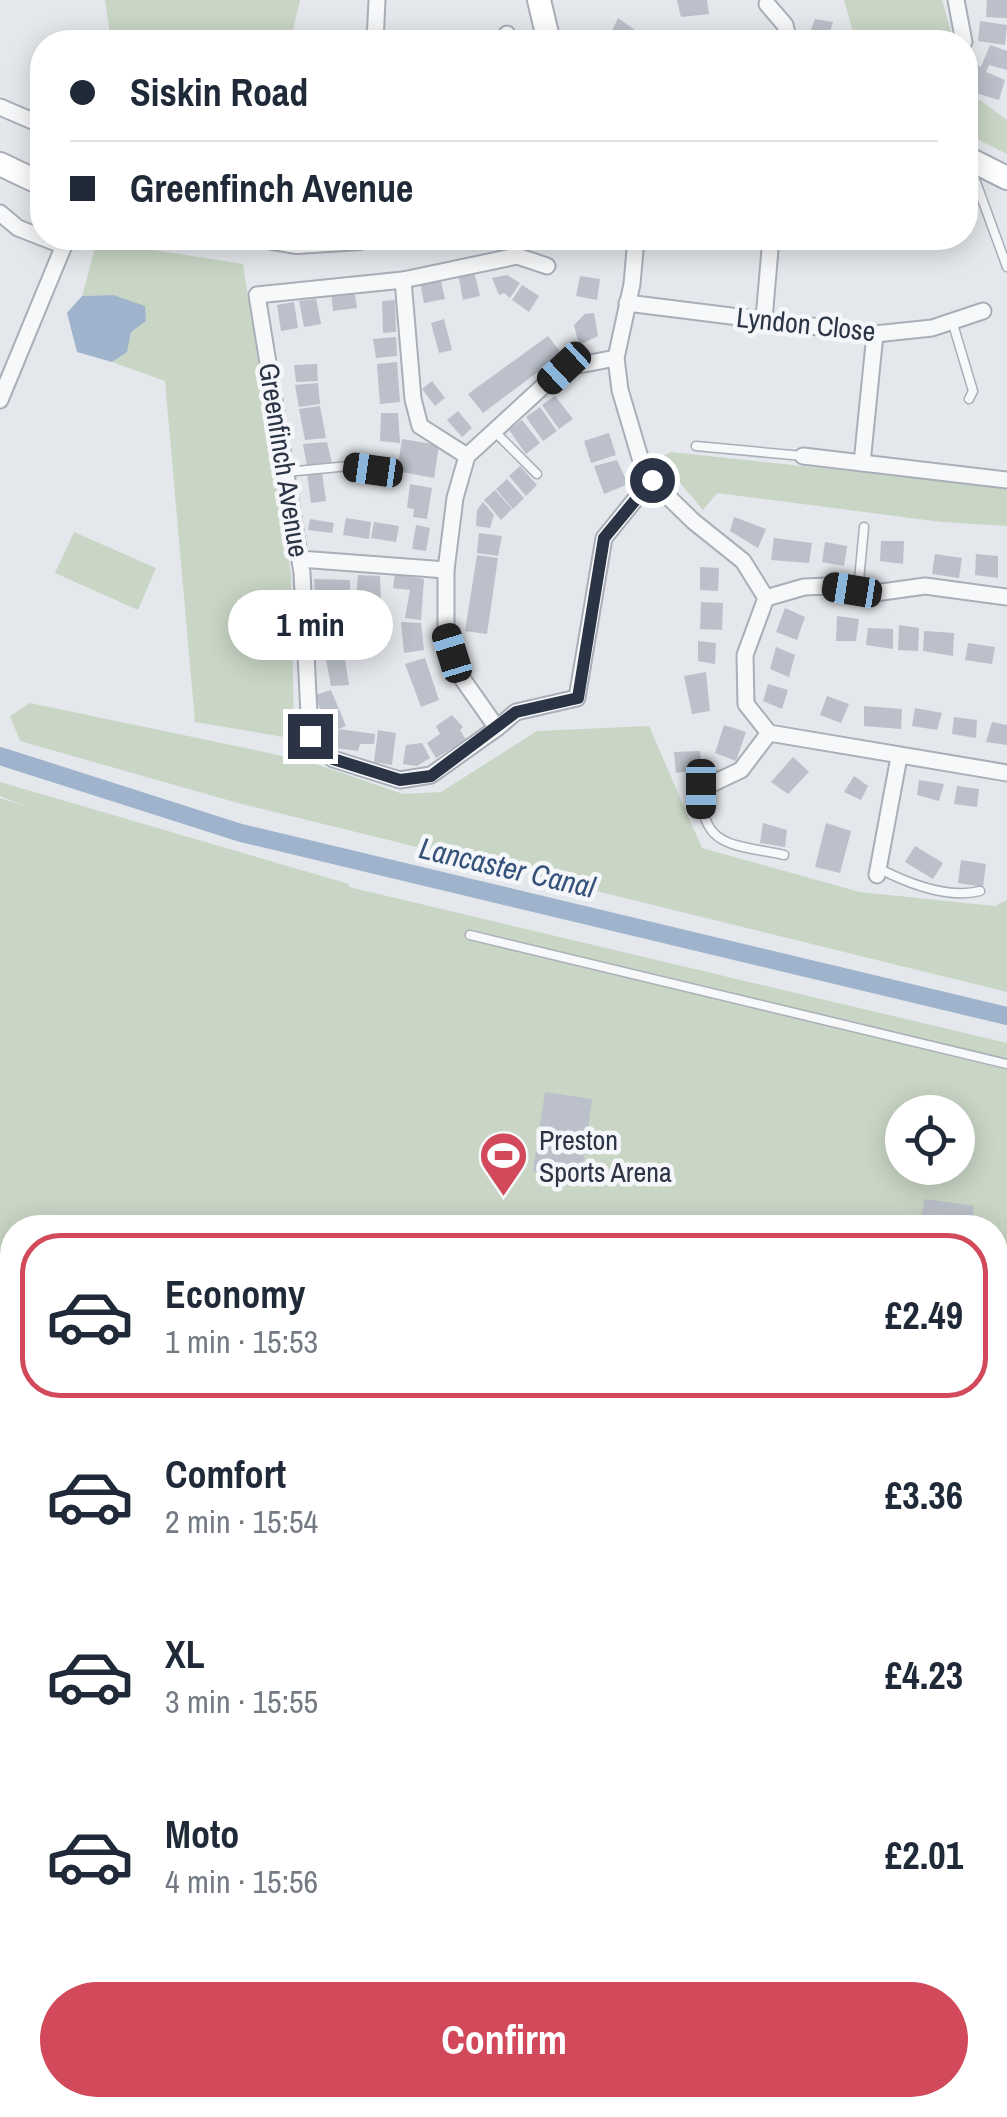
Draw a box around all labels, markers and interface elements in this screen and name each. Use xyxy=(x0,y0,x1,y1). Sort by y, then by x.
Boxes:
text: Siskin Road xyxy=(130,67,308,118)
text: Greenfinch Avenue xyxy=(130,163,413,214)
street label: Lyndon Close xyxy=(735,298,877,350)
car xyxy=(532,337,596,399)
street label: Greenfinch Avenue xyxy=(250,360,318,560)
car xyxy=(341,451,405,489)
route start xyxy=(630,458,675,503)
car xyxy=(820,570,884,610)
callout: 1 min xyxy=(228,591,392,661)
text: 1 min xyxy=(276,603,345,646)
car xyxy=(429,620,475,686)
route end xyxy=(288,714,333,759)
car xyxy=(686,759,716,819)
water label: Lancaster Canal xyxy=(415,827,600,907)
map controls xyxy=(885,1095,975,1185)
button: locate xyxy=(885,1095,975,1185)
place label: Preston Sports Arena xyxy=(539,1121,672,1191)
sports icon: Preston Sports Arena xyxy=(478,1130,530,1198)
text: Economy xyxy=(165,1269,305,1320)
icon: car xyxy=(45,1271,135,1361)
text: £2.49 xyxy=(885,1290,963,1341)
text: 1 min · 15:53 xyxy=(165,1320,318,1363)
text: Comfort xyxy=(165,1449,286,1500)
icon: car xyxy=(45,1451,135,1541)
text: £3.36 xyxy=(885,1470,963,1521)
text: 2 min · 15:54 xyxy=(165,1500,318,1543)
text: XL xyxy=(165,1629,205,1680)
icon: car xyxy=(45,1631,135,1721)
text: £4.23 xyxy=(885,1650,963,1701)
text: 3 min · 15:55 xyxy=(165,1680,318,1723)
text: Moto xyxy=(165,1809,239,1860)
icon: car xyxy=(45,1811,135,1901)
text: £2.01 xyxy=(885,1830,963,1881)
text: 4 min · 15:56 xyxy=(165,1860,318,1903)
button: Confirm xyxy=(40,1982,968,2097)

